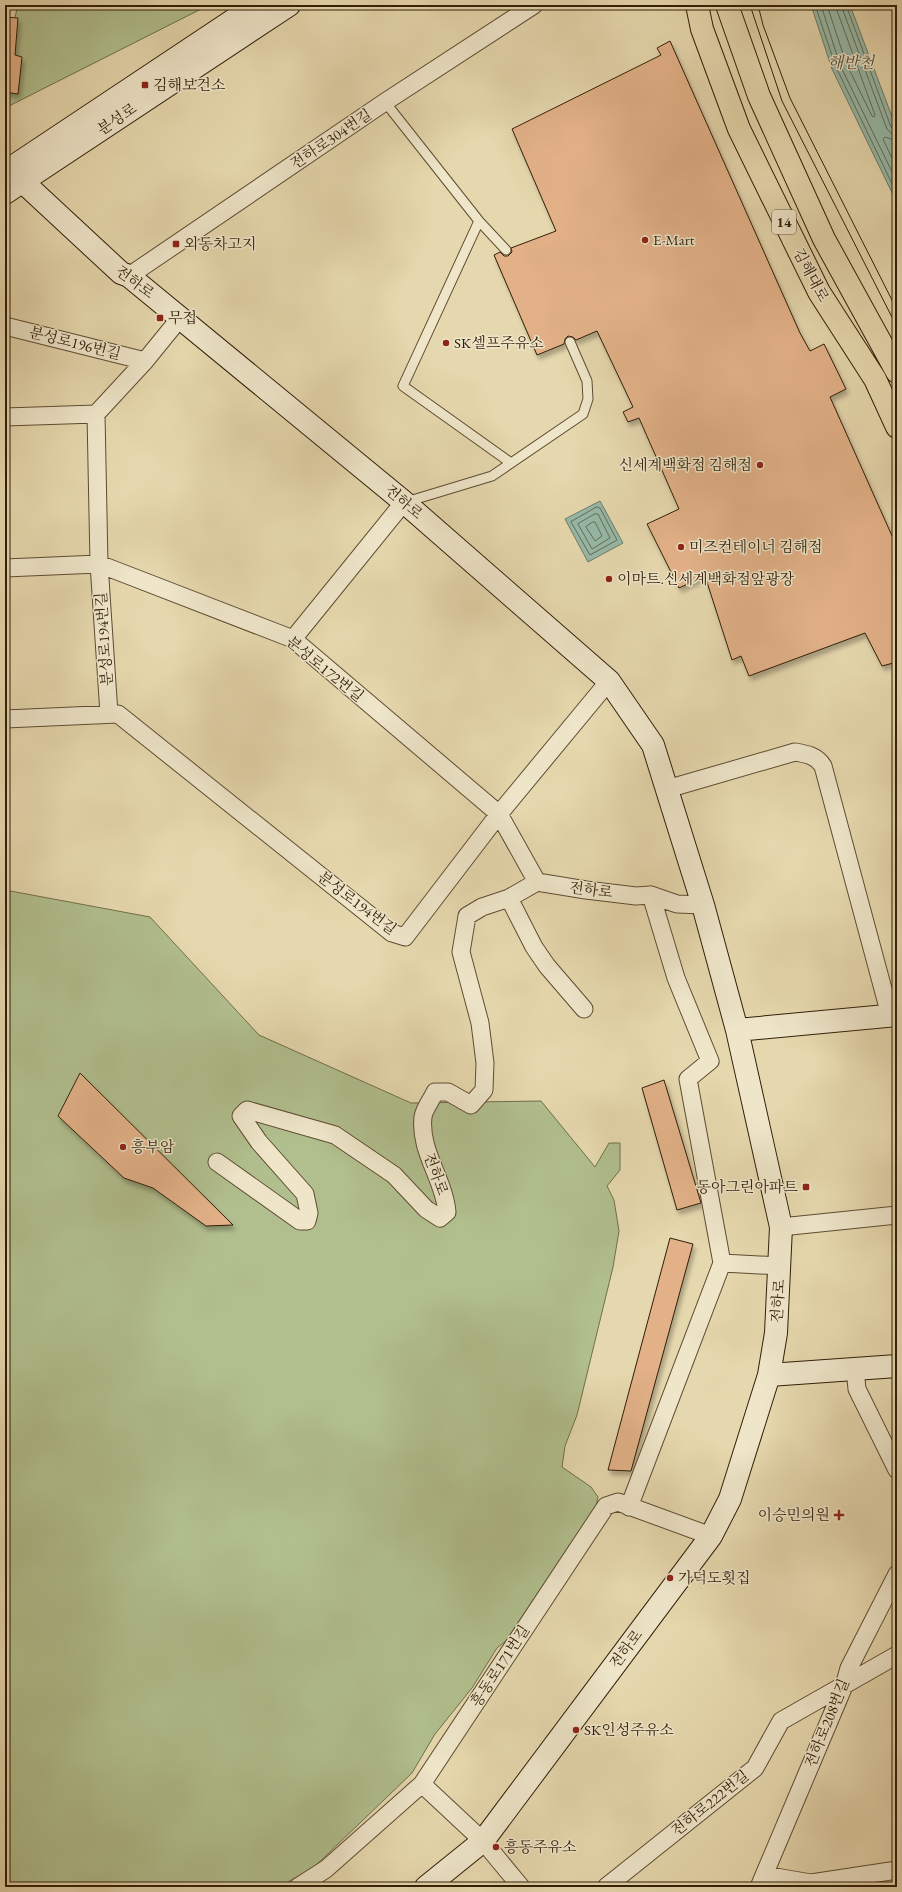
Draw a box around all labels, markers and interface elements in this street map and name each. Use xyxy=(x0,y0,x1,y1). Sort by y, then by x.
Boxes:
water label: 해반천 xyxy=(828,52,876,73)
place label: 김해보건소 xyxy=(153,75,226,94)
marker: 김해보건소 xyxy=(140,80,150,90)
street label: 분성로 xyxy=(93,98,140,139)
street label: 전하로304번길 xyxy=(286,104,375,173)
road number: 14 xyxy=(772,210,796,234)
place label: E-Mart xyxy=(653,230,695,249)
place label: 외동차고지 xyxy=(184,234,256,253)
marker: E-Mart xyxy=(640,235,650,245)
marker: 외동차고지 xyxy=(171,239,181,249)
street label: 김해대로 xyxy=(789,245,834,305)
street label: 전하로 xyxy=(112,261,159,303)
place label: 무접 xyxy=(168,308,197,327)
marker: 무접 xyxy=(155,313,165,323)
street label: 분성로196번길 xyxy=(27,322,123,363)
place label: SK셀프주유소 xyxy=(454,333,544,352)
marker: SK셀프주유소 xyxy=(441,338,451,348)
place label: 신세계백화점 김해점 xyxy=(619,455,752,474)
marker: 신세계백화점 김해점 xyxy=(755,460,765,470)
street label: 전하로 xyxy=(382,480,427,523)
place label: 미즈컨테이너 김해점 xyxy=(689,537,822,556)
marker: 미즈컨테이너 김해점 xyxy=(676,542,686,552)
place label: 이마트.신세계백화점앞광장 xyxy=(617,569,795,588)
marker: 이마트.신세계백화점앞광장 xyxy=(604,574,614,584)
street label: 분성로194번길 xyxy=(91,591,116,687)
street label: 분성로172번길 xyxy=(283,632,368,706)
street label: 분성로194번길 xyxy=(314,867,401,938)
street label: 전하로 xyxy=(568,877,614,902)
place label: 흥부암 xyxy=(131,1137,175,1156)
marker: 흥부암 xyxy=(118,1142,128,1152)
street label: 전하로 xyxy=(420,1150,453,1198)
place label: 동아그린아파트 xyxy=(697,1177,799,1196)
marker: 동아그린아파트 xyxy=(801,1182,811,1192)
street label: 전하로 xyxy=(767,1278,789,1323)
place label: 이승민의원 xyxy=(758,1505,830,1524)
marker: 이승민의원 xyxy=(833,1509,845,1521)
place label: 가덕도횟집 xyxy=(678,1568,750,1587)
marker: 가덕도횟집 xyxy=(665,1573,675,1583)
street label: 흥동로171번길 xyxy=(466,1621,533,1710)
street label: 전하로 xyxy=(605,1625,647,1672)
street label: 전하로208번길 xyxy=(800,1676,853,1770)
place label: SK인성주유소 xyxy=(584,1720,674,1739)
marker: SK인성주유소 xyxy=(571,1725,581,1735)
street label: 전하로222번길 xyxy=(667,1766,752,1840)
place label: 흥동주유소 xyxy=(504,1837,577,1856)
marker: 흥동주유소 xyxy=(491,1842,501,1852)

